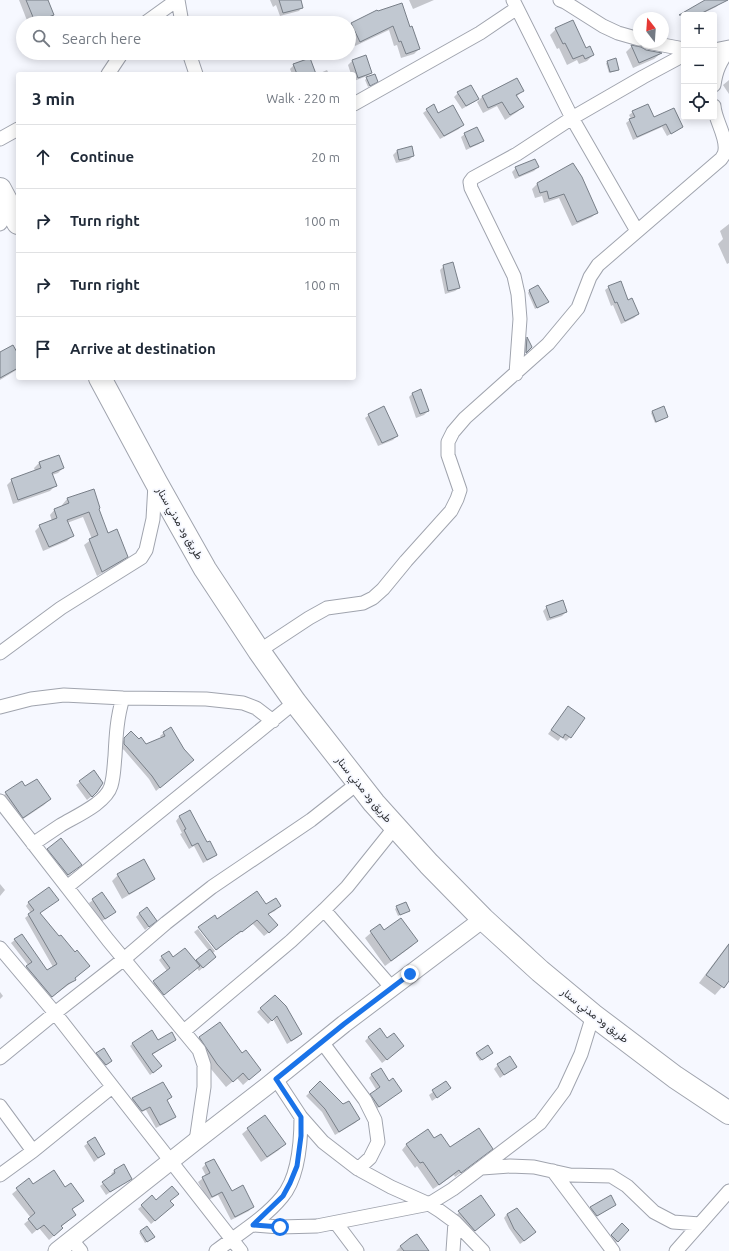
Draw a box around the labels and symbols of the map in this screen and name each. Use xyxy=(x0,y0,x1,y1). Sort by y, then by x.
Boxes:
north arrow xyxy=(633,12,669,48)
street label: طريق ود مدني سنار xyxy=(150,484,206,564)
street label: طريق ود مدني سنار xyxy=(330,753,394,827)
route end xyxy=(401,965,419,983)
street label: طريق ود مدني سنار xyxy=(556,984,631,1048)
route start xyxy=(271,1218,289,1236)

